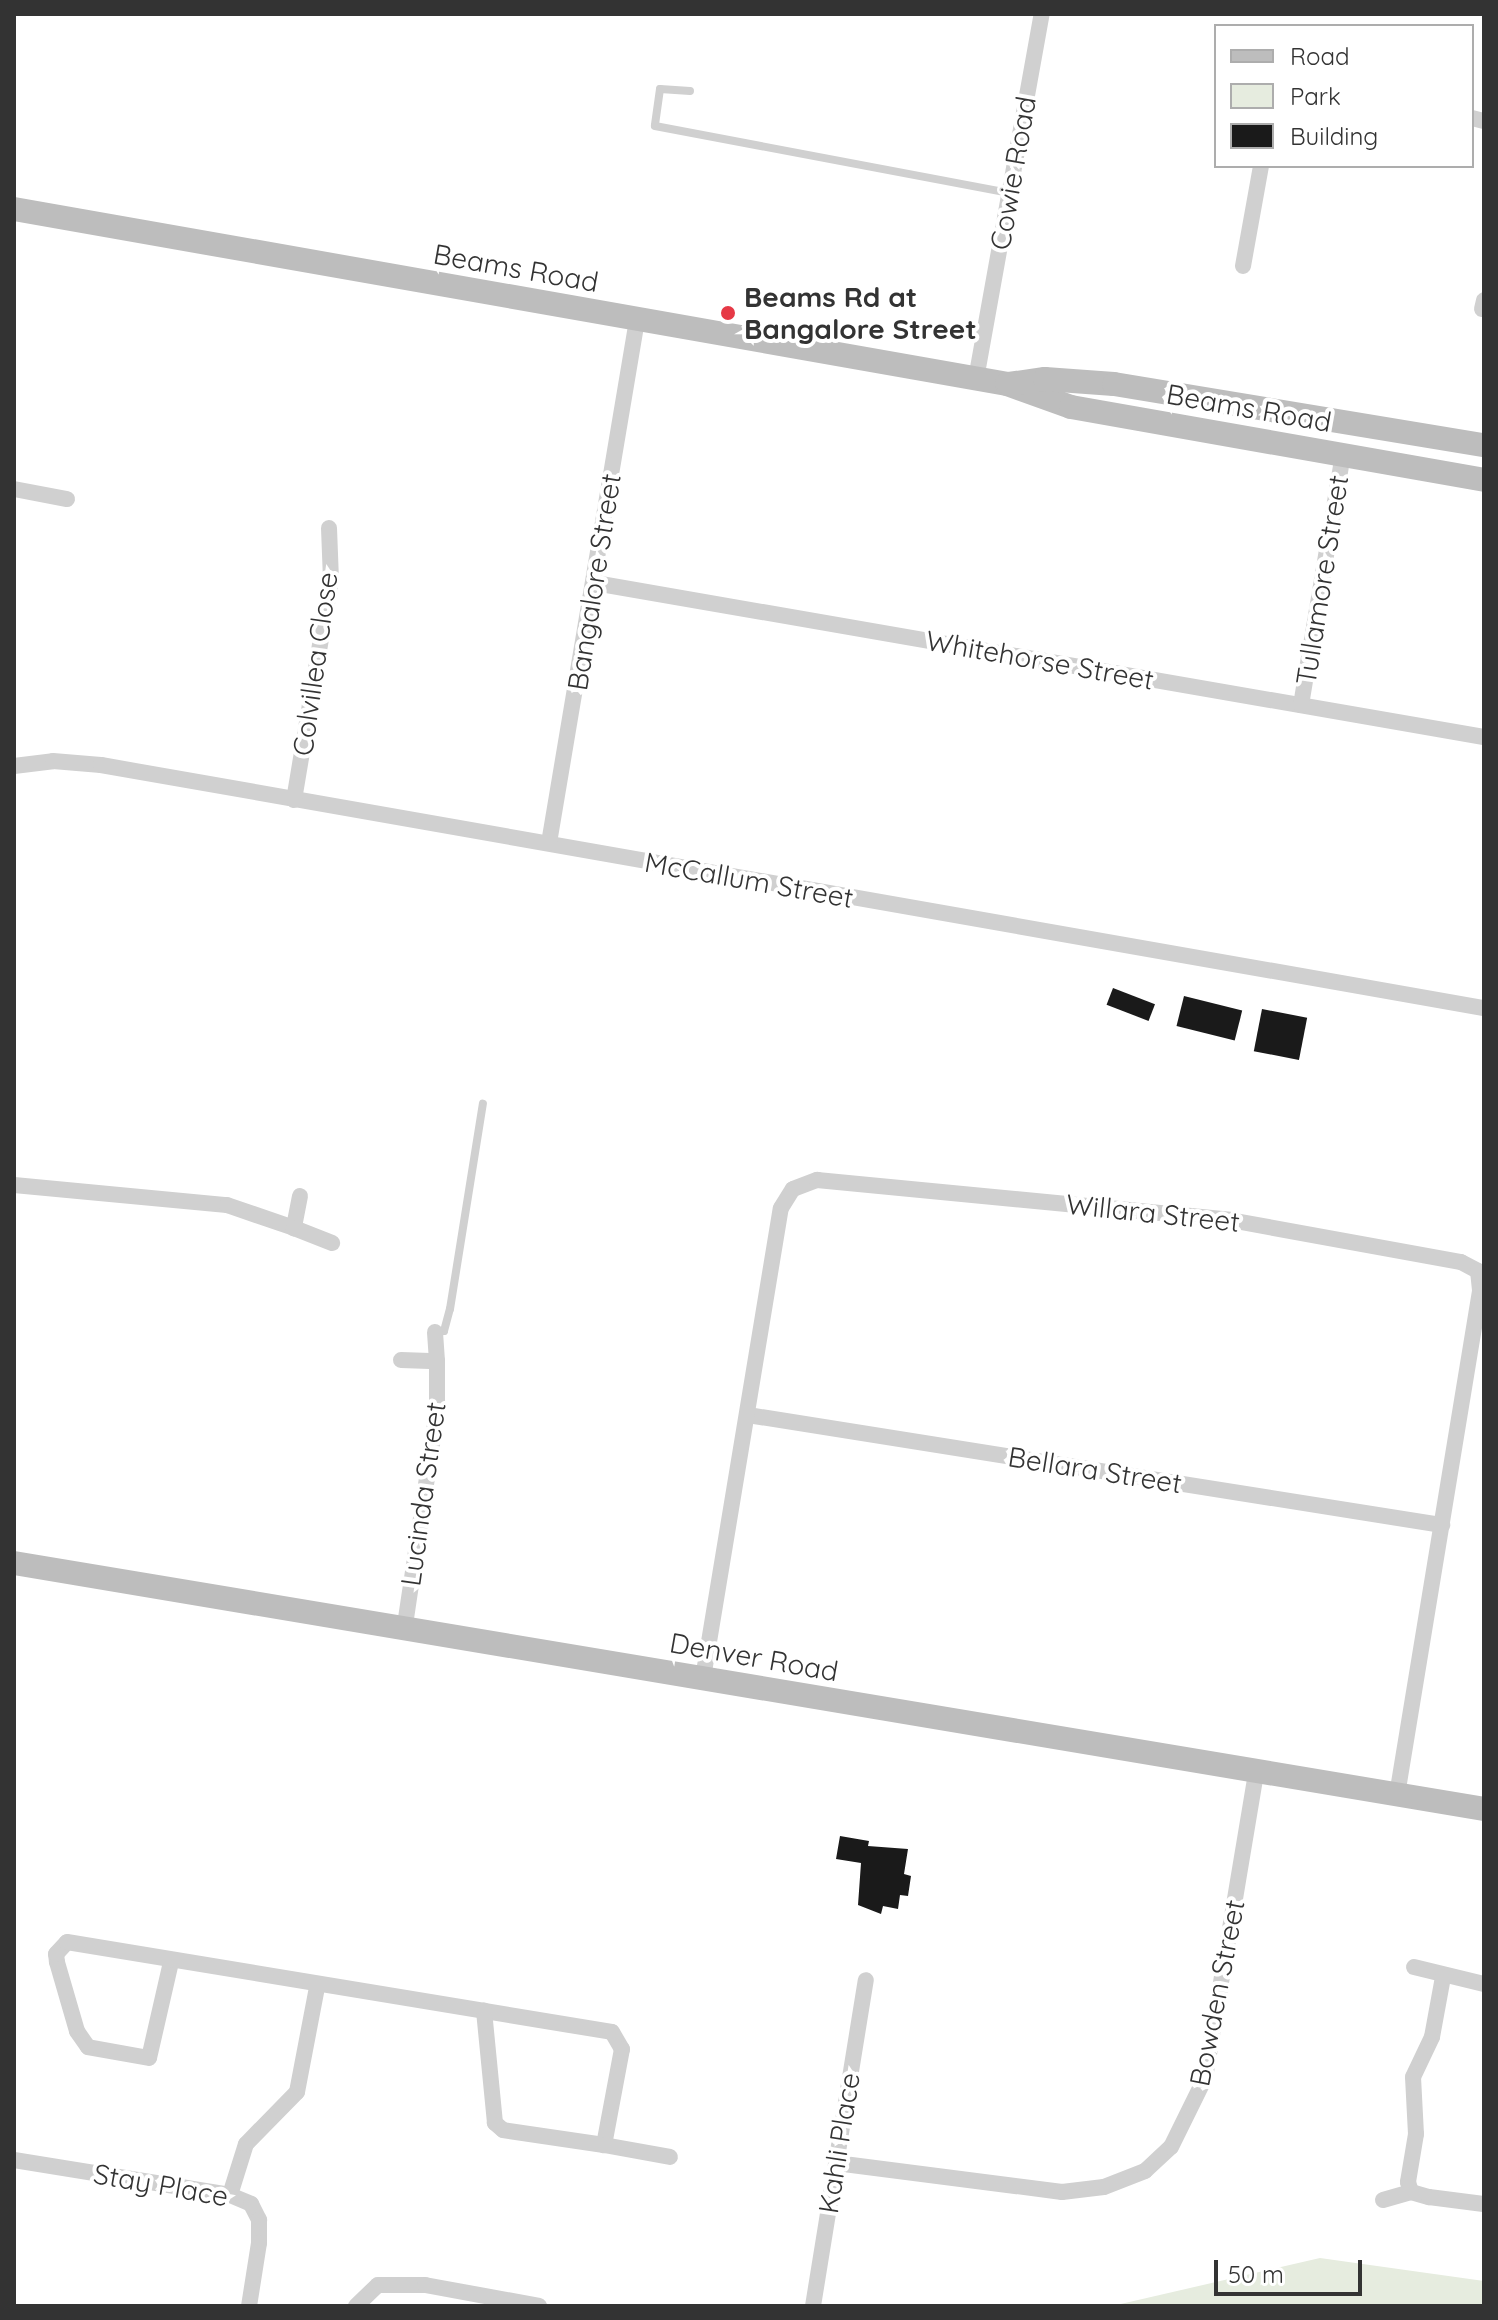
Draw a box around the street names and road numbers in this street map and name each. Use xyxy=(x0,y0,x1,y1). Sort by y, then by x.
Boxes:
street label: Cowie Road xyxy=(983,94,1043,252)
street label: Beams Road xyxy=(431,237,601,299)
street label: Beams Road xyxy=(1164,377,1334,439)
street label: Bangalore Street xyxy=(560,471,628,693)
street label: Tullamore Street xyxy=(1289,473,1355,687)
street label: Colvillea Close xyxy=(285,570,345,758)
street label: Whitehorse Street xyxy=(923,623,1157,697)
street label: McCallum Street xyxy=(642,845,856,915)
street label: Willara Street xyxy=(1064,1187,1242,1239)
street label: Lucinda Street xyxy=(393,1400,453,1588)
street label: Bellara Street xyxy=(1006,1440,1184,1500)
street label: Denver Road xyxy=(667,1626,841,1688)
street label: Bowden Street xyxy=(1182,1897,1252,2089)
street label: Kahli Place xyxy=(811,2070,867,2216)
street label: Stay Place xyxy=(91,2157,231,2213)

